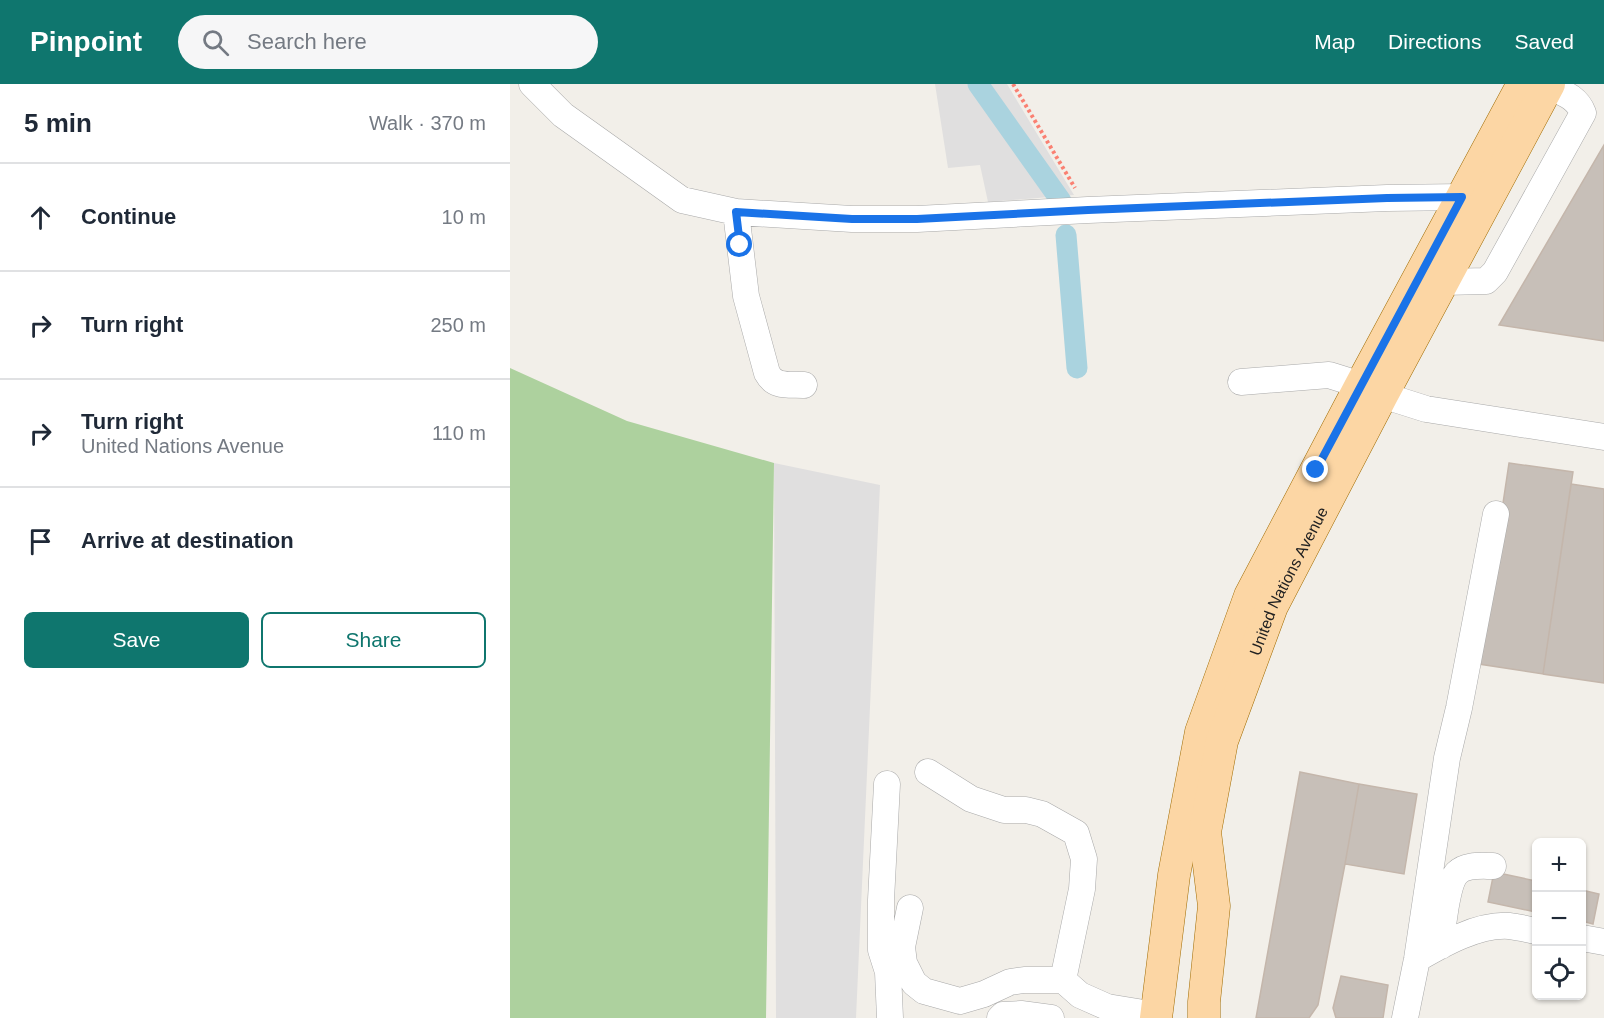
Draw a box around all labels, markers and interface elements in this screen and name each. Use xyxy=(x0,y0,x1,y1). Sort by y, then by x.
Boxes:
search box xyxy=(178,15,598,69)
text: Pinpoint xyxy=(30,26,142,57)
icon: search xyxy=(199,26,232,59)
text: Search here xyxy=(247,29,367,54)
text: Map xyxy=(1314,30,1355,53)
text: Directions xyxy=(1388,30,1481,53)
text: Saved xyxy=(1514,30,1574,53)
text: 5 min xyxy=(24,108,92,138)
text: Walk · 370 m xyxy=(369,112,486,134)
icon: ahead xyxy=(24,201,57,234)
text: Continue xyxy=(81,204,176,229)
text: 10 m xyxy=(442,206,486,228)
route start xyxy=(726,231,752,257)
icon: right xyxy=(24,309,57,342)
text: Turn right xyxy=(81,312,183,337)
text: 250 m xyxy=(430,314,486,336)
text: Turn right xyxy=(81,409,183,434)
icon: right xyxy=(24,417,57,450)
text: 110 m xyxy=(432,422,486,444)
text: United Nations Avenue xyxy=(81,435,284,457)
route end xyxy=(1302,456,1328,482)
street label: United Nations Avenue xyxy=(1246,504,1331,658)
icon: arrive xyxy=(24,525,57,558)
text: Arrive at destination xyxy=(81,528,294,553)
button: Save xyxy=(24,612,249,668)
button: Share xyxy=(261,612,486,668)
map controls xyxy=(1532,838,1586,1000)
button: + xyxy=(1532,838,1586,892)
button: − xyxy=(1532,892,1586,946)
button: locate xyxy=(1532,946,1586,1000)

